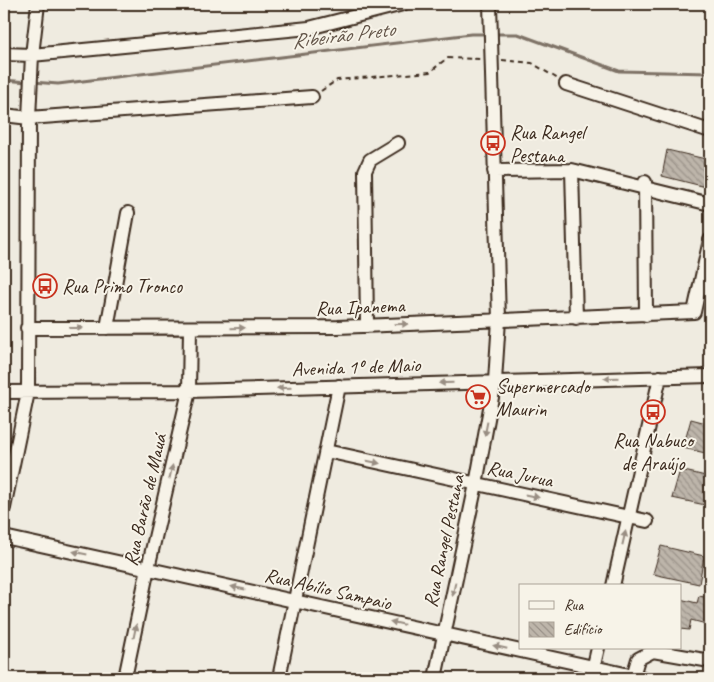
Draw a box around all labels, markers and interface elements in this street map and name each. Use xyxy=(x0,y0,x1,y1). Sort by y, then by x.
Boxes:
water label: Ribeirão Preto xyxy=(290,16,398,54)
place label: Rua Rangel Pestana xyxy=(510,120,588,168)
bus stop icon: Rua Rangel Pestana xyxy=(480,130,506,156)
bus stop icon: Rua Primo Tronco xyxy=(32,273,58,299)
place label: Rua Primo Tronco xyxy=(62,274,183,299)
street label: Rua Ipanema xyxy=(315,293,407,321)
one-way arrow xyxy=(393,320,409,328)
one-way arrow xyxy=(68,324,84,332)
one-way arrow xyxy=(231,324,247,332)
street label: Avenida 1º de Maio xyxy=(291,352,422,382)
place label: Supermercado Maurin xyxy=(496,374,591,422)
one-way arrow xyxy=(603,375,619,383)
one-way arrow xyxy=(438,379,454,387)
one-way arrow xyxy=(275,384,291,392)
supermarket icon: Supermercado Maurin xyxy=(465,384,491,410)
bus stop icon: Rua Nabuco de Araújo xyxy=(640,399,666,425)
one-way arrow xyxy=(482,422,490,437)
place label: Rua Nabuco de Araújo xyxy=(613,428,695,476)
street label: Rua Barão de Mauá xyxy=(118,429,173,568)
street label: Rua Jurua xyxy=(485,455,557,494)
one-way arrow xyxy=(366,458,382,466)
one-way arrow xyxy=(167,464,175,479)
street label: Rua Rangel Pestana xyxy=(418,471,470,609)
one-way arrow xyxy=(524,492,540,500)
one-way arrow xyxy=(620,531,628,546)
one-way arrow xyxy=(72,549,87,557)
street label: Rua Abílio Sampaio xyxy=(262,562,395,616)
one-way arrow xyxy=(450,581,458,596)
one-way arrow xyxy=(231,584,246,592)
legend xyxy=(519,584,682,650)
text: Rua xyxy=(564,596,584,615)
one-way arrow xyxy=(389,619,404,627)
text: Edifício xyxy=(564,620,603,639)
one-way arrow xyxy=(132,622,140,638)
one-way arrow xyxy=(492,643,507,651)

